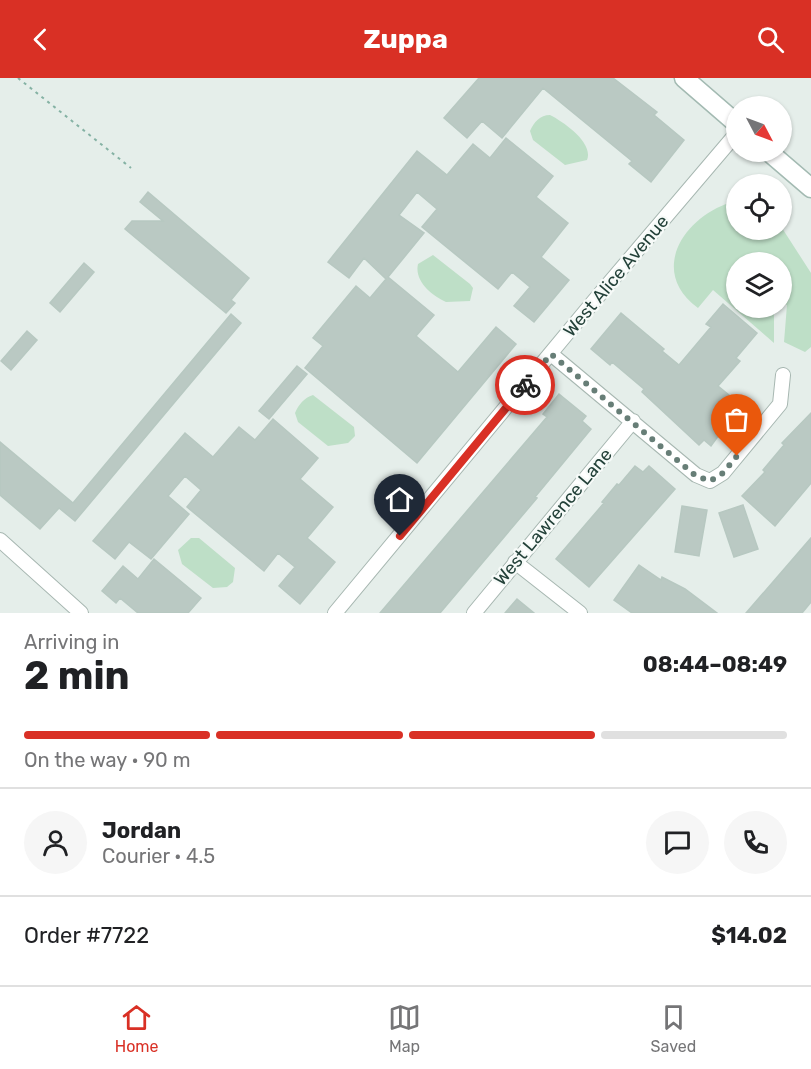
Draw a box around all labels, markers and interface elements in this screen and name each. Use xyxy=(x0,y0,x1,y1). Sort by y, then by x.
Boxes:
icon: back xyxy=(24,23,57,56)
text: Zuppa xyxy=(363,23,448,55)
icon: search xyxy=(754,23,787,56)
north arrow xyxy=(726,96,792,162)
map controls xyxy=(726,96,792,318)
button: locate xyxy=(726,174,792,240)
street label: West Alice Avenue xyxy=(559,211,673,341)
button: layers xyxy=(726,252,792,318)
courier xyxy=(495,355,555,415)
icon: bike xyxy=(509,369,542,402)
pin xyxy=(711,394,762,456)
icon: bag xyxy=(720,403,753,436)
street label: West Lawrence Lane xyxy=(489,444,617,590)
pin xyxy=(374,474,425,536)
icon: home xyxy=(383,483,416,516)
text: Arriving in xyxy=(24,630,119,654)
text: 08:44–08:49 xyxy=(643,651,787,678)
text: 2 min xyxy=(24,653,130,699)
text: On the way · 90 m xyxy=(24,748,190,772)
button: person xyxy=(24,811,87,874)
button: chat xyxy=(646,811,709,874)
button: phone xyxy=(724,811,787,874)
text: Jordan xyxy=(102,817,181,844)
text: Courier · 4.5 xyxy=(102,844,215,868)
text: Order #7722 xyxy=(24,922,149,949)
text: $14.02 xyxy=(711,922,787,949)
tab: Home xyxy=(115,1001,159,1056)
tab: Map xyxy=(388,1001,421,1056)
tab: Saved xyxy=(651,1001,696,1056)

